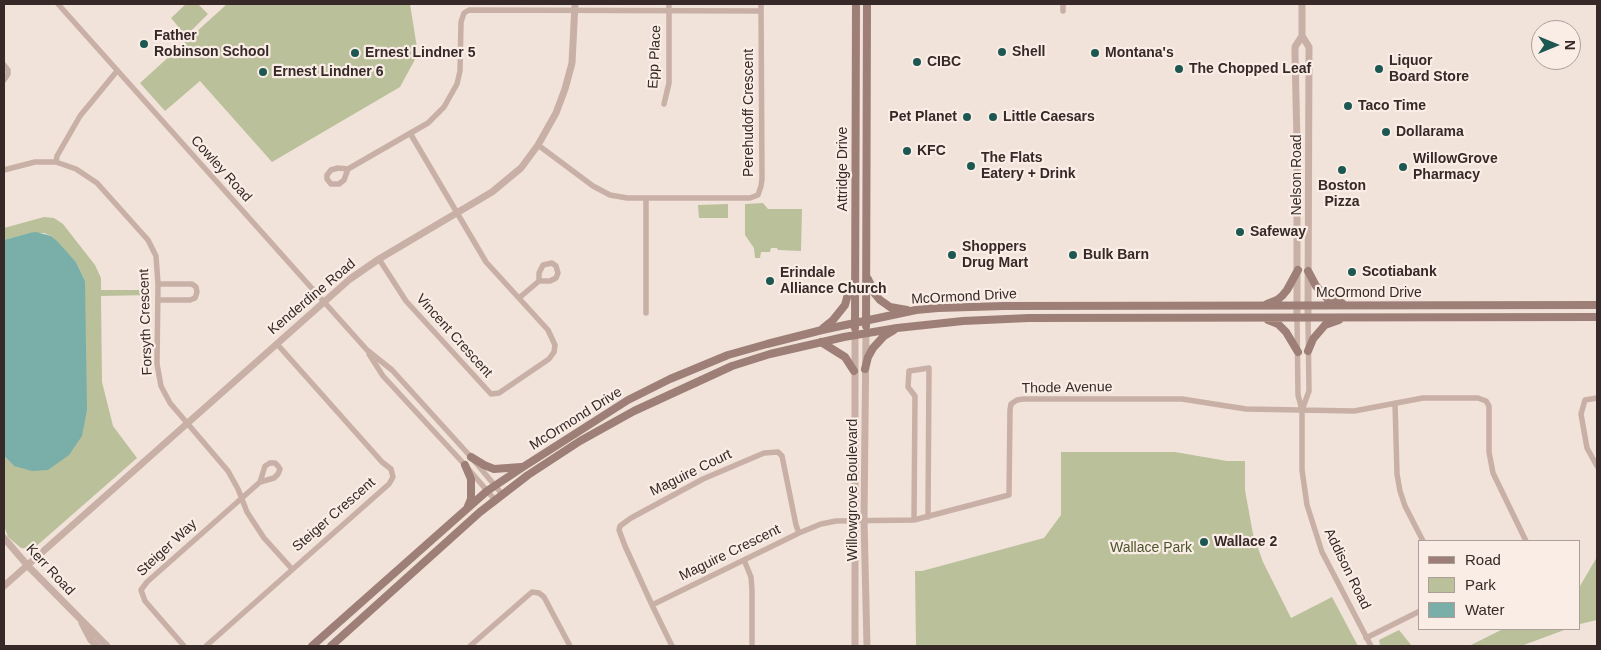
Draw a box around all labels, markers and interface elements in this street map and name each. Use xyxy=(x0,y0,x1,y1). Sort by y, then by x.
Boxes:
north arrow xyxy=(1531,20,1581,70)
street label: Epp Place xyxy=(645,25,665,89)
place label: Father Robinson School xyxy=(154,28,269,60)
marker: Father Robinson School xyxy=(138,38,150,50)
text: N xyxy=(1562,40,1578,50)
place label: Shell xyxy=(1012,44,1045,60)
place label: Ernest Lindner 5 xyxy=(365,45,475,61)
place label: Montana's xyxy=(1105,45,1174,61)
marker: Shell xyxy=(996,46,1008,58)
marker: Ernest Lindner 5 xyxy=(349,47,361,59)
marker: Montana's xyxy=(1089,47,1101,59)
street label: Perehudoff Crescent xyxy=(741,49,757,177)
place label: Liquor Board Store xyxy=(1389,53,1469,85)
place label: CIBC xyxy=(927,54,961,70)
marker: CIBC xyxy=(911,56,923,68)
place label: The Chopped Leaf xyxy=(1189,61,1311,77)
marker: The Chopped Leaf xyxy=(1173,63,1185,75)
marker: Liquor Board Store xyxy=(1373,63,1385,75)
place label: Ernest Lindner 6 xyxy=(273,64,383,80)
marker: Ernest Lindner 6 xyxy=(257,66,269,78)
place label: Taco Time xyxy=(1358,98,1426,114)
marker: Taco Time xyxy=(1342,100,1354,112)
place label: Pet Planet xyxy=(889,109,957,125)
place label: Little Caesars xyxy=(1003,109,1095,125)
marker: Pet Planet xyxy=(961,111,973,123)
marker: Little Caesars xyxy=(987,111,999,123)
place label: Dollarama xyxy=(1396,124,1464,140)
marker: Dollarama xyxy=(1380,126,1392,138)
street label: Attridge Drive xyxy=(835,127,851,211)
street label: Cowley Road xyxy=(187,132,255,206)
street label: Nelson Road xyxy=(1289,135,1305,215)
place label: KFC xyxy=(917,143,946,159)
marker: KFC xyxy=(901,145,913,157)
place label: The Flats Eatery + Drink xyxy=(981,150,1076,182)
place label: WillowGrove Pharmacy xyxy=(1413,151,1498,184)
marker: The Flats Eatery + Drink xyxy=(965,160,977,172)
marker: WillowGrove Pharmacy xyxy=(1397,161,1409,173)
marker: Boston Pizza xyxy=(1336,164,1348,176)
place label: Boston Pizza xyxy=(1318,178,1366,210)
place label: Safeway xyxy=(1250,224,1306,240)
marker: Safeway xyxy=(1234,226,1246,238)
place label: Shoppers Drug Mart xyxy=(962,239,1028,272)
place label: Bulk Barn xyxy=(1083,247,1149,263)
marker: Shoppers Drug Mart xyxy=(946,249,958,261)
marker: Bulk Barn xyxy=(1067,249,1079,261)
street label: Kenderdine Road xyxy=(265,256,359,338)
place label: Scotiabank xyxy=(1362,264,1437,280)
place label: Erindale Alliance Church xyxy=(780,265,887,298)
marker: Scotiabank xyxy=(1346,266,1358,278)
street label: Forsyth Crescent xyxy=(136,268,156,376)
marker: Erindale Alliance Church xyxy=(764,275,776,287)
street label: McOrmond Drive xyxy=(1316,285,1422,301)
street label: McOrmond Drive xyxy=(911,286,1017,308)
street label: Vincent Crescent xyxy=(412,291,496,381)
street label: Thode Avenue xyxy=(1021,379,1113,397)
street label: McOrmond Drive xyxy=(527,384,625,454)
street label: Willowgrove Boulevard xyxy=(845,419,861,561)
street label: Maguire Court xyxy=(647,446,735,500)
street label: Steiger Crescent xyxy=(289,474,379,556)
street label: Steiger Way xyxy=(134,516,200,580)
street label: Maguire Crescent xyxy=(677,521,783,585)
street label: Addison Road xyxy=(1320,526,1374,612)
place label: Wallace 2 xyxy=(1214,534,1277,550)
marker: Wallace 2 xyxy=(1198,536,1210,548)
park label: Wallace Park xyxy=(1110,540,1192,556)
legend xyxy=(1418,540,1581,630)
street label: Kerr Road xyxy=(22,541,78,599)
text: Road xyxy=(1465,551,1501,568)
text: Park xyxy=(1465,576,1496,593)
text: Water xyxy=(1465,601,1504,618)

